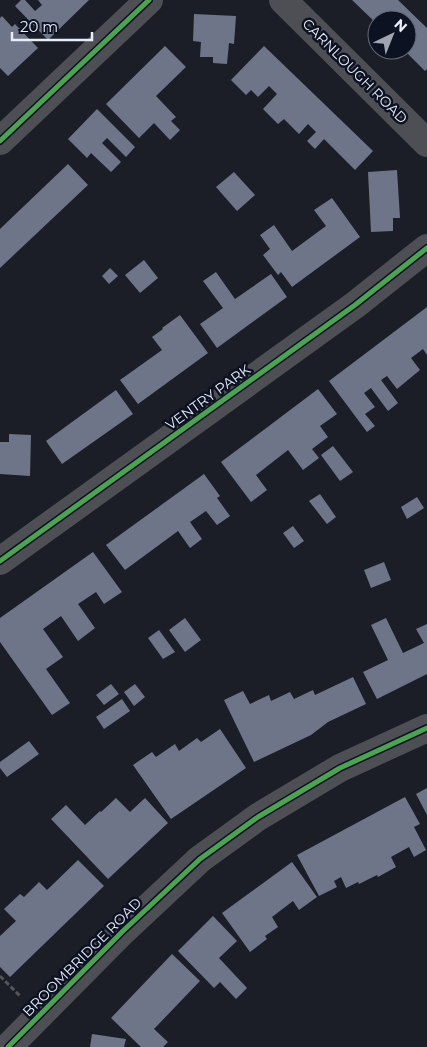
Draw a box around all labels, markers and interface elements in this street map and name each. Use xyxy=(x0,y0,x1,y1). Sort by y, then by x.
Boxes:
scale bar xyxy=(12,10,92,42)
north arrow xyxy=(367,10,417,60)
street label: CARNLOUGH ROAD xyxy=(299,15,411,127)
text: 20 m xyxy=(20,17,58,36)
street label: VENTRY PARK xyxy=(162,360,254,434)
street label: BROOMBRIDGE ROAD xyxy=(19,894,145,1020)

